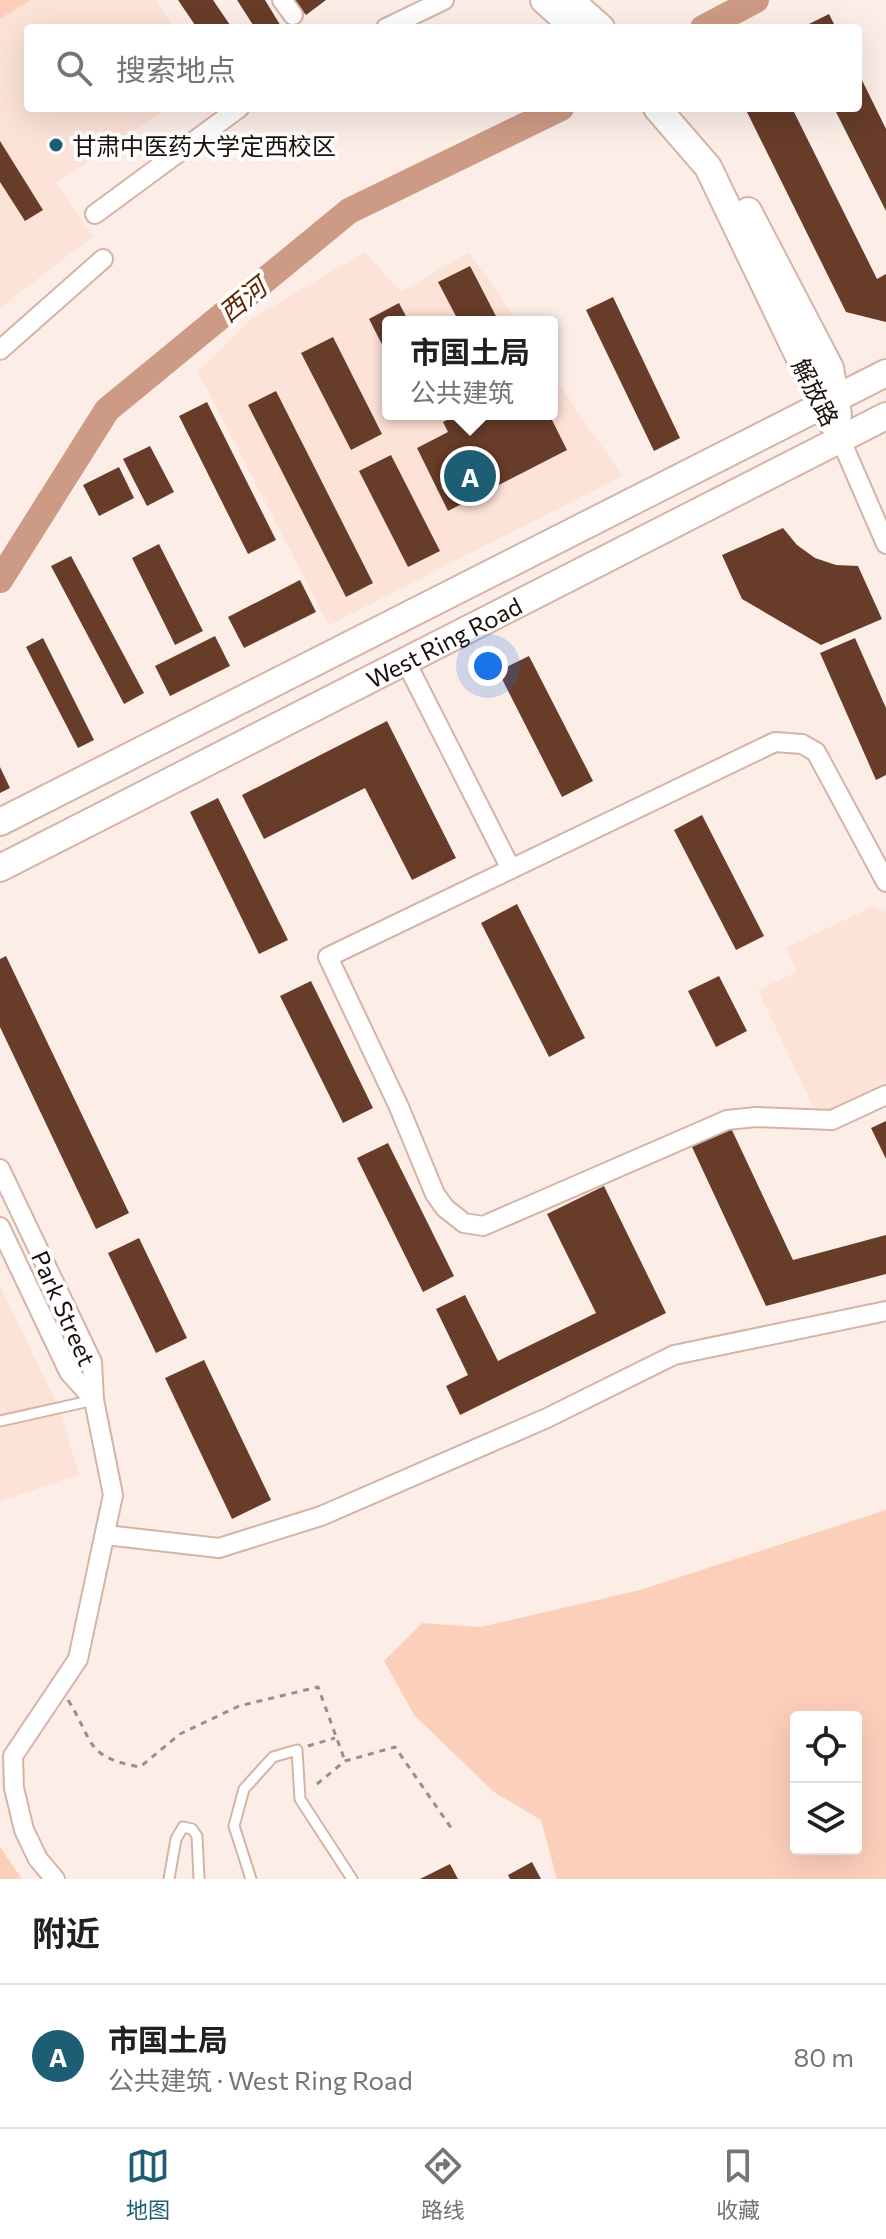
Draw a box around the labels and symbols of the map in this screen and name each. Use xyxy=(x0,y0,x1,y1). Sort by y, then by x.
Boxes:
place label: 甘肃中医药大学定西校区 xyxy=(72,131,336,160)
marker: 甘肃中医药大学定西校区 xyxy=(47,136,65,154)
water label: 西河 xyxy=(212,267,276,327)
street label: 解放路 xyxy=(787,353,845,431)
pin: A xyxy=(444,446,496,506)
street label: West Ring Road xyxy=(361,590,526,693)
your location xyxy=(468,646,508,686)
street label: Park Street xyxy=(26,1246,102,1370)

